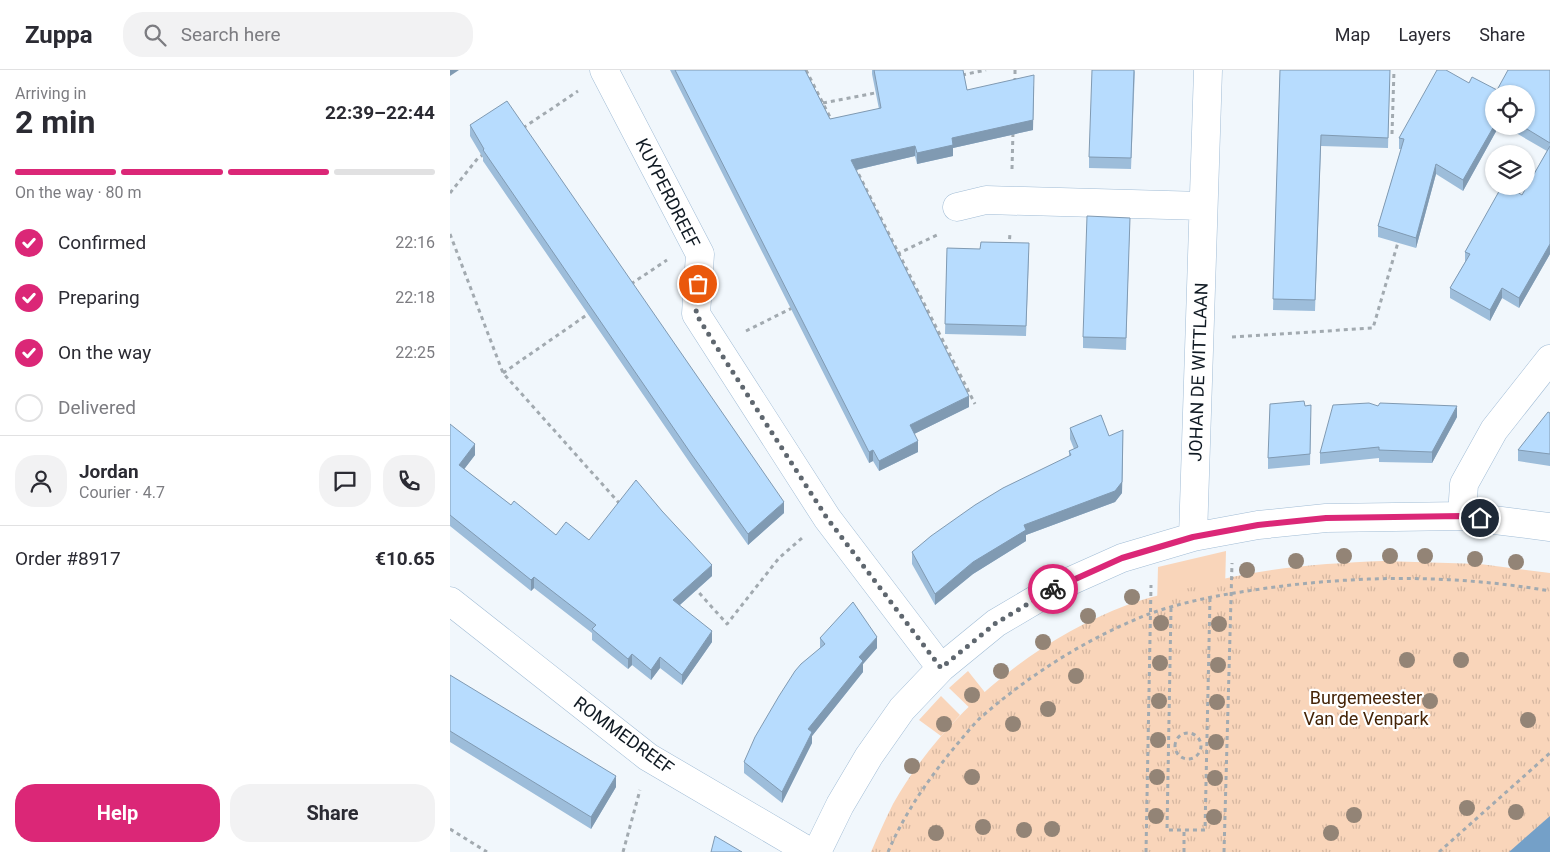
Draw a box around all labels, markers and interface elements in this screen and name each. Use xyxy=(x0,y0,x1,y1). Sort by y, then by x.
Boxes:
search box xyxy=(123,12,473,57)
text: Zuppa xyxy=(25,21,93,49)
icon: search xyxy=(141,21,169,49)
text: Search here xyxy=(181,23,281,46)
text: Map xyxy=(1335,24,1370,45)
text: Layers xyxy=(1398,24,1451,45)
text: Share xyxy=(1479,24,1525,45)
text: Arriving in xyxy=(15,84,86,103)
map controls xyxy=(1485,85,1535,195)
button: locate xyxy=(1485,85,1535,135)
text: 22:39–22:44 xyxy=(325,101,435,124)
text: 2 min xyxy=(15,103,95,141)
street label: KUYPERDREEF xyxy=(631,135,705,251)
button: layers xyxy=(1485,145,1535,195)
text: On the way · 80 m xyxy=(15,183,142,202)
icon: check xyxy=(15,229,43,257)
text: Confirmed xyxy=(58,231,146,254)
text: 22:16 xyxy=(395,233,435,252)
pin xyxy=(677,263,719,305)
icon: bag xyxy=(684,270,712,298)
street label: JOHAN DE WITTLAAN xyxy=(1184,282,1212,462)
icon: check xyxy=(15,284,43,312)
text: Preparing xyxy=(58,286,140,309)
text: 22:18 xyxy=(395,288,435,307)
icon: check xyxy=(15,339,43,367)
text: On the way xyxy=(58,341,151,364)
text: 22:25 xyxy=(395,343,435,362)
text: Delivered xyxy=(58,396,136,419)
button: person xyxy=(15,455,67,507)
button: chat xyxy=(319,455,371,507)
button: phone xyxy=(383,455,435,507)
text: Jordan xyxy=(79,460,139,483)
text: Courier · 4.7 xyxy=(79,483,165,502)
pin xyxy=(1459,497,1501,539)
icon: home xyxy=(1466,504,1494,532)
text: Order #8917 xyxy=(15,547,121,570)
text: €10.65 xyxy=(375,547,435,570)
courier xyxy=(1028,564,1078,614)
icon: bike xyxy=(1039,575,1067,603)
park label: Burgemeester Van de Venpark xyxy=(1303,687,1429,729)
street label: ROMMEDREEF xyxy=(570,692,678,778)
button: Help xyxy=(15,784,220,842)
button: Share xyxy=(230,784,435,842)

